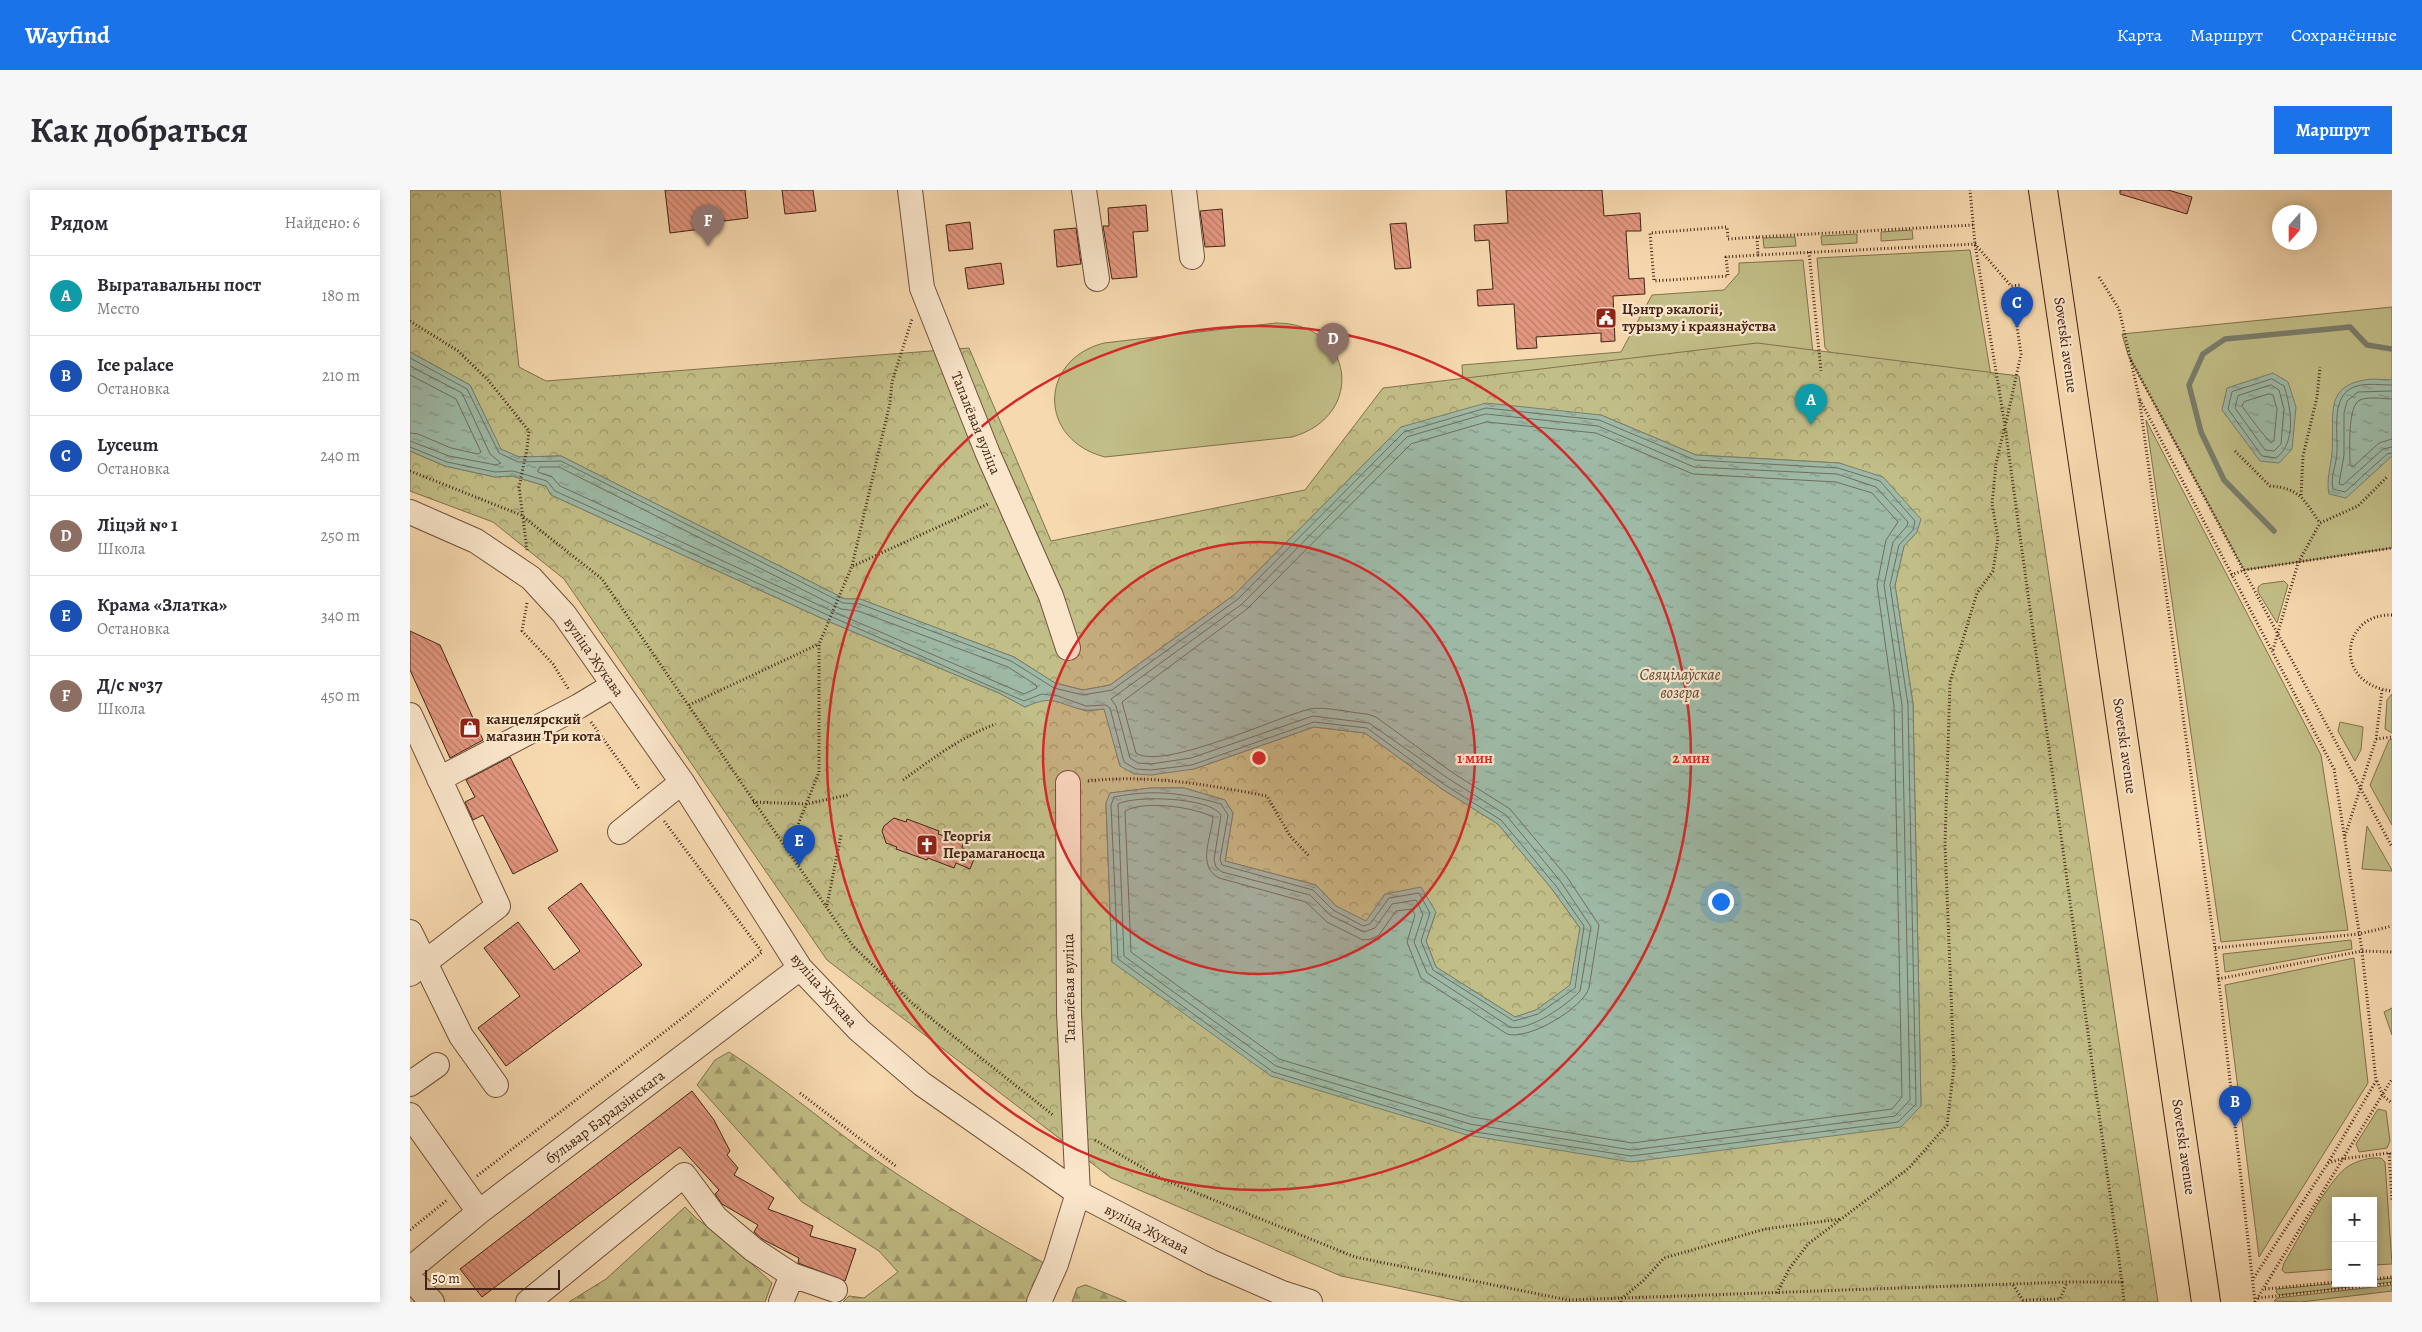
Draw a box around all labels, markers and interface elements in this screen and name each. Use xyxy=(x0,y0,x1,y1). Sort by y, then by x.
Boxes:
text: Wayfind xyxy=(25,19,110,51)
text: Карта xyxy=(2117,23,2162,47)
text: Маршрут xyxy=(2190,23,2263,47)
text: Сохранённые xyxy=(2291,23,2397,47)
text: Как добраться xyxy=(30,106,248,154)
button: Маршрут xyxy=(2274,106,2392,154)
pin: F xyxy=(692,205,724,246)
north arrow xyxy=(2272,205,2317,250)
text: Рядом xyxy=(50,209,108,237)
text: Найдено: 6 xyxy=(285,212,360,234)
text: Выратавальны пост xyxy=(97,272,261,298)
text: A xyxy=(61,285,71,307)
text: 180 m xyxy=(322,285,360,307)
pin: C xyxy=(2001,287,2033,328)
street label: Sovetski avenue xyxy=(2049,296,2083,394)
text: Место xyxy=(97,298,140,320)
place label: Цэнтр экалогіі, турызму і краязнаўства xyxy=(1622,299,1777,336)
public building icon: Цэнтр экалогіі, турызму і краязнаўства xyxy=(1594,306,1618,330)
pin: D xyxy=(1317,323,1349,364)
text: Ice palace xyxy=(97,352,174,378)
text: B xyxy=(61,365,71,387)
text: 210 m xyxy=(322,365,360,387)
street label: Тапалёвая вуліца xyxy=(946,369,1006,477)
text: Остановка xyxy=(97,378,170,400)
pin: A xyxy=(1795,384,1827,425)
text: Lyceum xyxy=(97,432,158,458)
text: C xyxy=(61,445,71,467)
text: 240 m xyxy=(320,445,360,467)
text: Остановка xyxy=(97,458,170,480)
text: Ліцэй № 1 xyxy=(97,512,178,538)
text: D xyxy=(60,525,72,547)
text: 250 m xyxy=(321,525,360,547)
text: Школа xyxy=(97,538,145,560)
text: Крама «Златка» xyxy=(97,592,227,618)
text: E xyxy=(61,605,71,627)
text: 340 m xyxy=(321,605,360,627)
street label: вуліца Жукава xyxy=(559,613,629,701)
text: Остановка xyxy=(97,618,170,640)
water label: Свяцілаўскае возера xyxy=(1640,664,1721,704)
text: Д/с №37 xyxy=(97,672,163,698)
text: F xyxy=(62,685,70,707)
text: 450 m xyxy=(321,685,360,707)
street label: Sovetski avenue xyxy=(2108,697,2142,795)
text: Школа xyxy=(97,698,145,720)
place label: канцелярский магазин Три кота xyxy=(486,709,602,746)
shop icon: канцелярский магазин Три кота xyxy=(458,716,482,740)
text: 1 мин xyxy=(1457,748,1493,768)
text: 2 мин xyxy=(1672,748,1710,768)
centre of rings xyxy=(1250,749,1268,767)
pin: E xyxy=(783,825,815,866)
place label: Георгія Перамаганосца xyxy=(943,826,1046,863)
church icon: Георгія Перамаганосца xyxy=(915,833,939,857)
your location xyxy=(1708,889,1734,915)
street label: Тапалёвая вуліца xyxy=(1058,933,1080,1043)
street label: вуліца Жукава xyxy=(786,949,862,1031)
street label: бульвар Барадзінскага xyxy=(541,1065,669,1169)
pin: B xyxy=(2219,1086,2251,1127)
street label: Sovetski avenue xyxy=(2167,1098,2201,1196)
map controls xyxy=(2332,1197,2377,1287)
button: + xyxy=(2332,1197,2377,1242)
street label: вуліца Жукава xyxy=(1101,1199,1193,1259)
button: − xyxy=(2332,1242,2377,1287)
scale bar xyxy=(425,1267,560,1290)
text: 50 m xyxy=(432,1269,460,1288)

